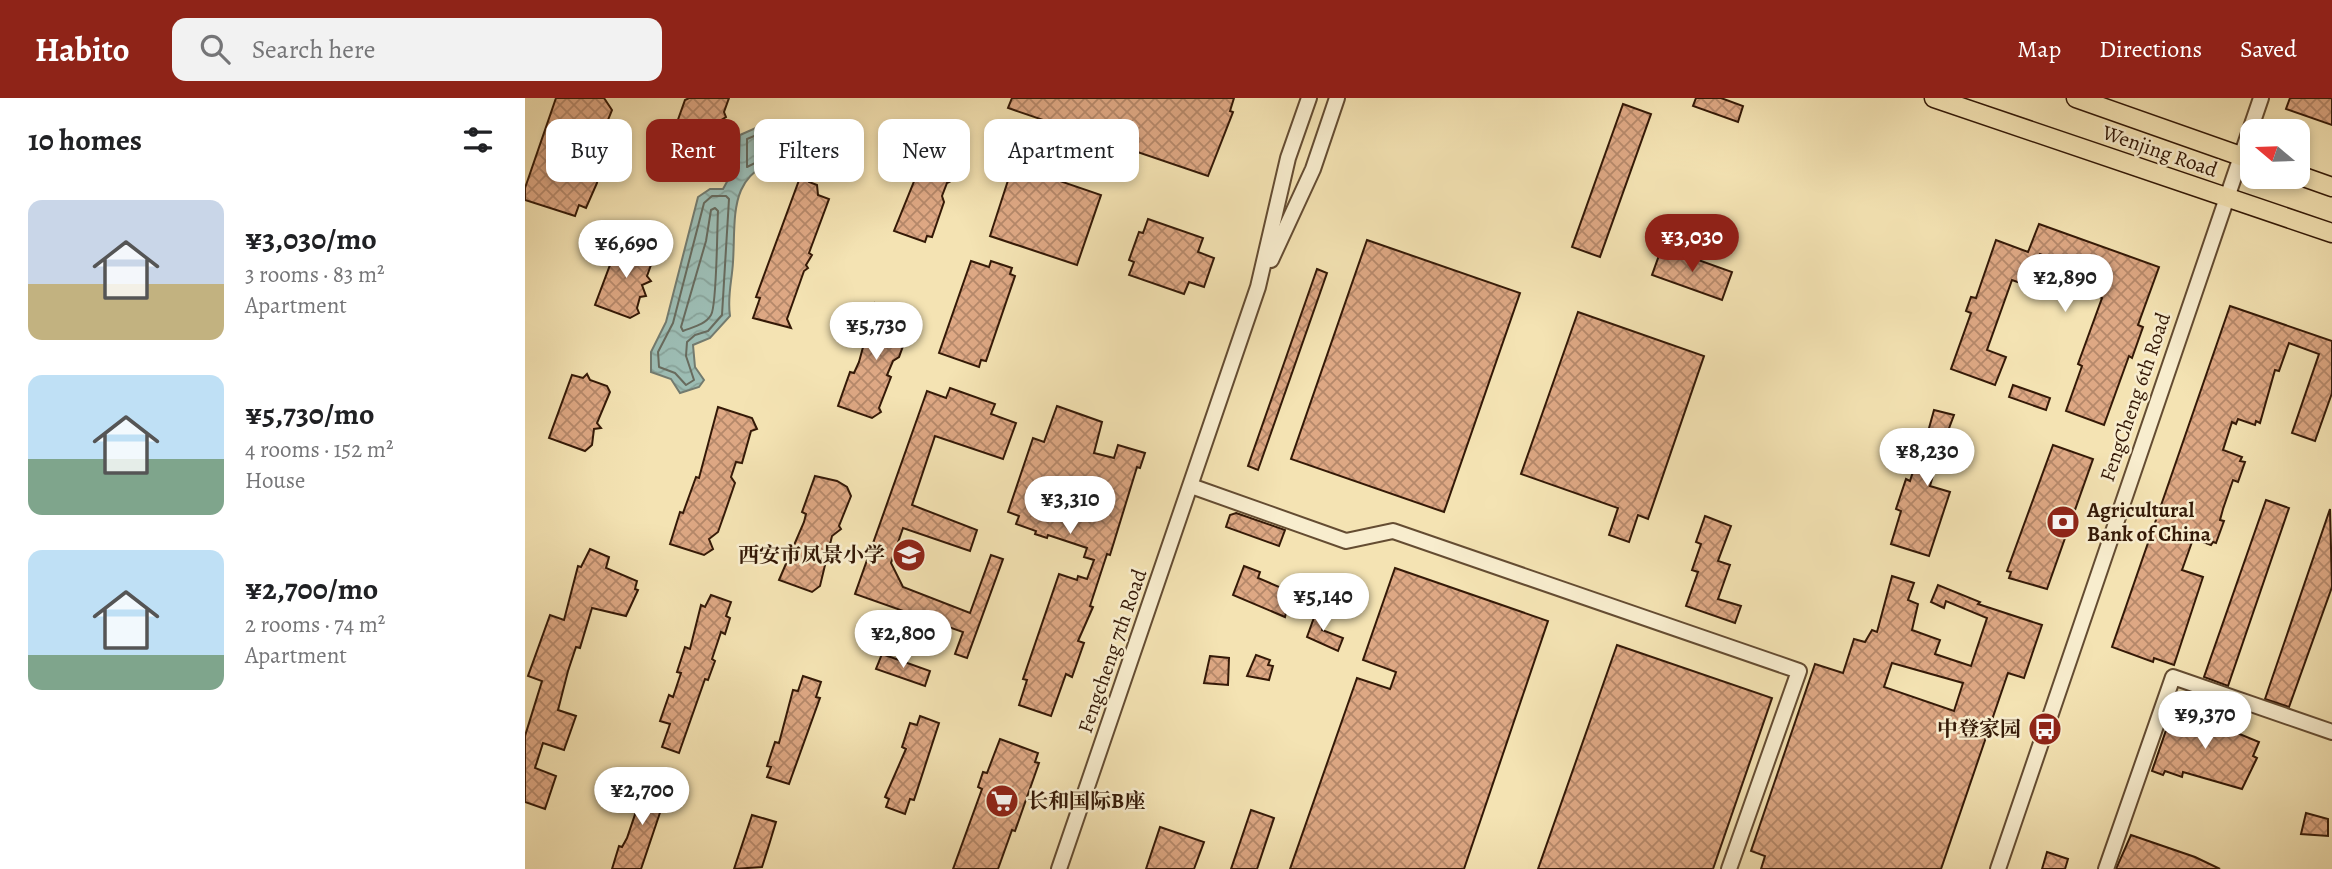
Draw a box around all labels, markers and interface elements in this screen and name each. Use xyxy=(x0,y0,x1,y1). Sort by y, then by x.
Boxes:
search box xyxy=(172,18,662,81)
text: Habito xyxy=(35,27,130,72)
icon: search xyxy=(196,30,234,68)
text: Search here xyxy=(252,32,375,67)
text: Map xyxy=(2017,33,2061,65)
text: Directions xyxy=(2099,33,2202,65)
text: Saved xyxy=(2240,33,2297,65)
street label: Wenjing Road xyxy=(2098,118,2222,184)
chip: Buy xyxy=(546,119,632,182)
chip: Rent xyxy=(646,119,740,182)
chip: Filters xyxy=(754,119,864,182)
chip: New xyxy=(878,119,970,182)
chip: Apartment xyxy=(984,119,1139,182)
north arrow xyxy=(2240,119,2310,189)
map controls xyxy=(2240,119,2310,189)
text: 10 homes xyxy=(28,120,142,160)
icon: filters xyxy=(459,121,497,159)
pin: ¥3,030 xyxy=(1635,214,1749,274)
text: ¥3,030/mo xyxy=(245,219,377,259)
pin: ¥6,690 xyxy=(569,220,683,280)
text: ¥3,030 xyxy=(1661,221,1723,252)
text: ¥6,690 xyxy=(594,227,658,258)
icon: home xyxy=(84,228,168,312)
pin: ¥2,890 xyxy=(2008,254,2122,314)
text: 3 rooms · 83 m² xyxy=(245,259,385,290)
text: ¥2,890 xyxy=(2033,261,2097,292)
text: Apartment xyxy=(245,290,347,321)
pin: ¥5,730 xyxy=(819,302,933,362)
street label: FengCheng 6th Road xyxy=(2093,308,2177,485)
text: ¥5,730 xyxy=(846,309,906,340)
text: ¥5,730/mo xyxy=(245,394,374,434)
icon: home xyxy=(84,403,168,487)
pin: ¥8,230 xyxy=(1870,428,1984,488)
text: 4 rooms · 152 m² xyxy=(245,434,393,465)
text: ¥8,230 xyxy=(1896,435,1959,466)
text: House xyxy=(245,465,305,496)
pin: ¥3,310 xyxy=(1013,476,1127,536)
text: ¥3,310 xyxy=(1041,483,1099,514)
place label: Agricultural Bank of China xyxy=(2086,496,2212,548)
bank icon: Agricultural Bank of China xyxy=(2044,503,2082,541)
school or university icon: 西安市凤景小学 xyxy=(890,536,928,574)
place label: 西安市凤景小学 xyxy=(738,541,885,569)
street label: Fengcheng 7th Road xyxy=(1071,565,1153,737)
text: ¥2,700/mo xyxy=(245,569,378,609)
pin: ¥5,140 xyxy=(1266,574,1380,633)
icon: home xyxy=(84,578,168,662)
text: ¥5,140 xyxy=(1293,580,1353,611)
text: 2 rooms · 74 m² xyxy=(245,609,385,640)
pin: ¥2,800 xyxy=(846,610,960,670)
text: ¥2,800 xyxy=(871,617,935,648)
text: Apartment xyxy=(245,640,347,671)
pin: ¥9,370 xyxy=(2148,692,2262,751)
text: ¥9,370 xyxy=(2174,698,2236,729)
bus stop icon: 中登家园 xyxy=(2026,710,2064,748)
place label: 中登家园 xyxy=(1937,715,2021,743)
pin: ¥2,700 xyxy=(585,768,699,827)
text: ¥2,700 xyxy=(610,774,674,805)
supermarket icon: 长和国际B座 xyxy=(983,782,1021,820)
place label: 长和国际B座 xyxy=(1027,787,1145,815)

